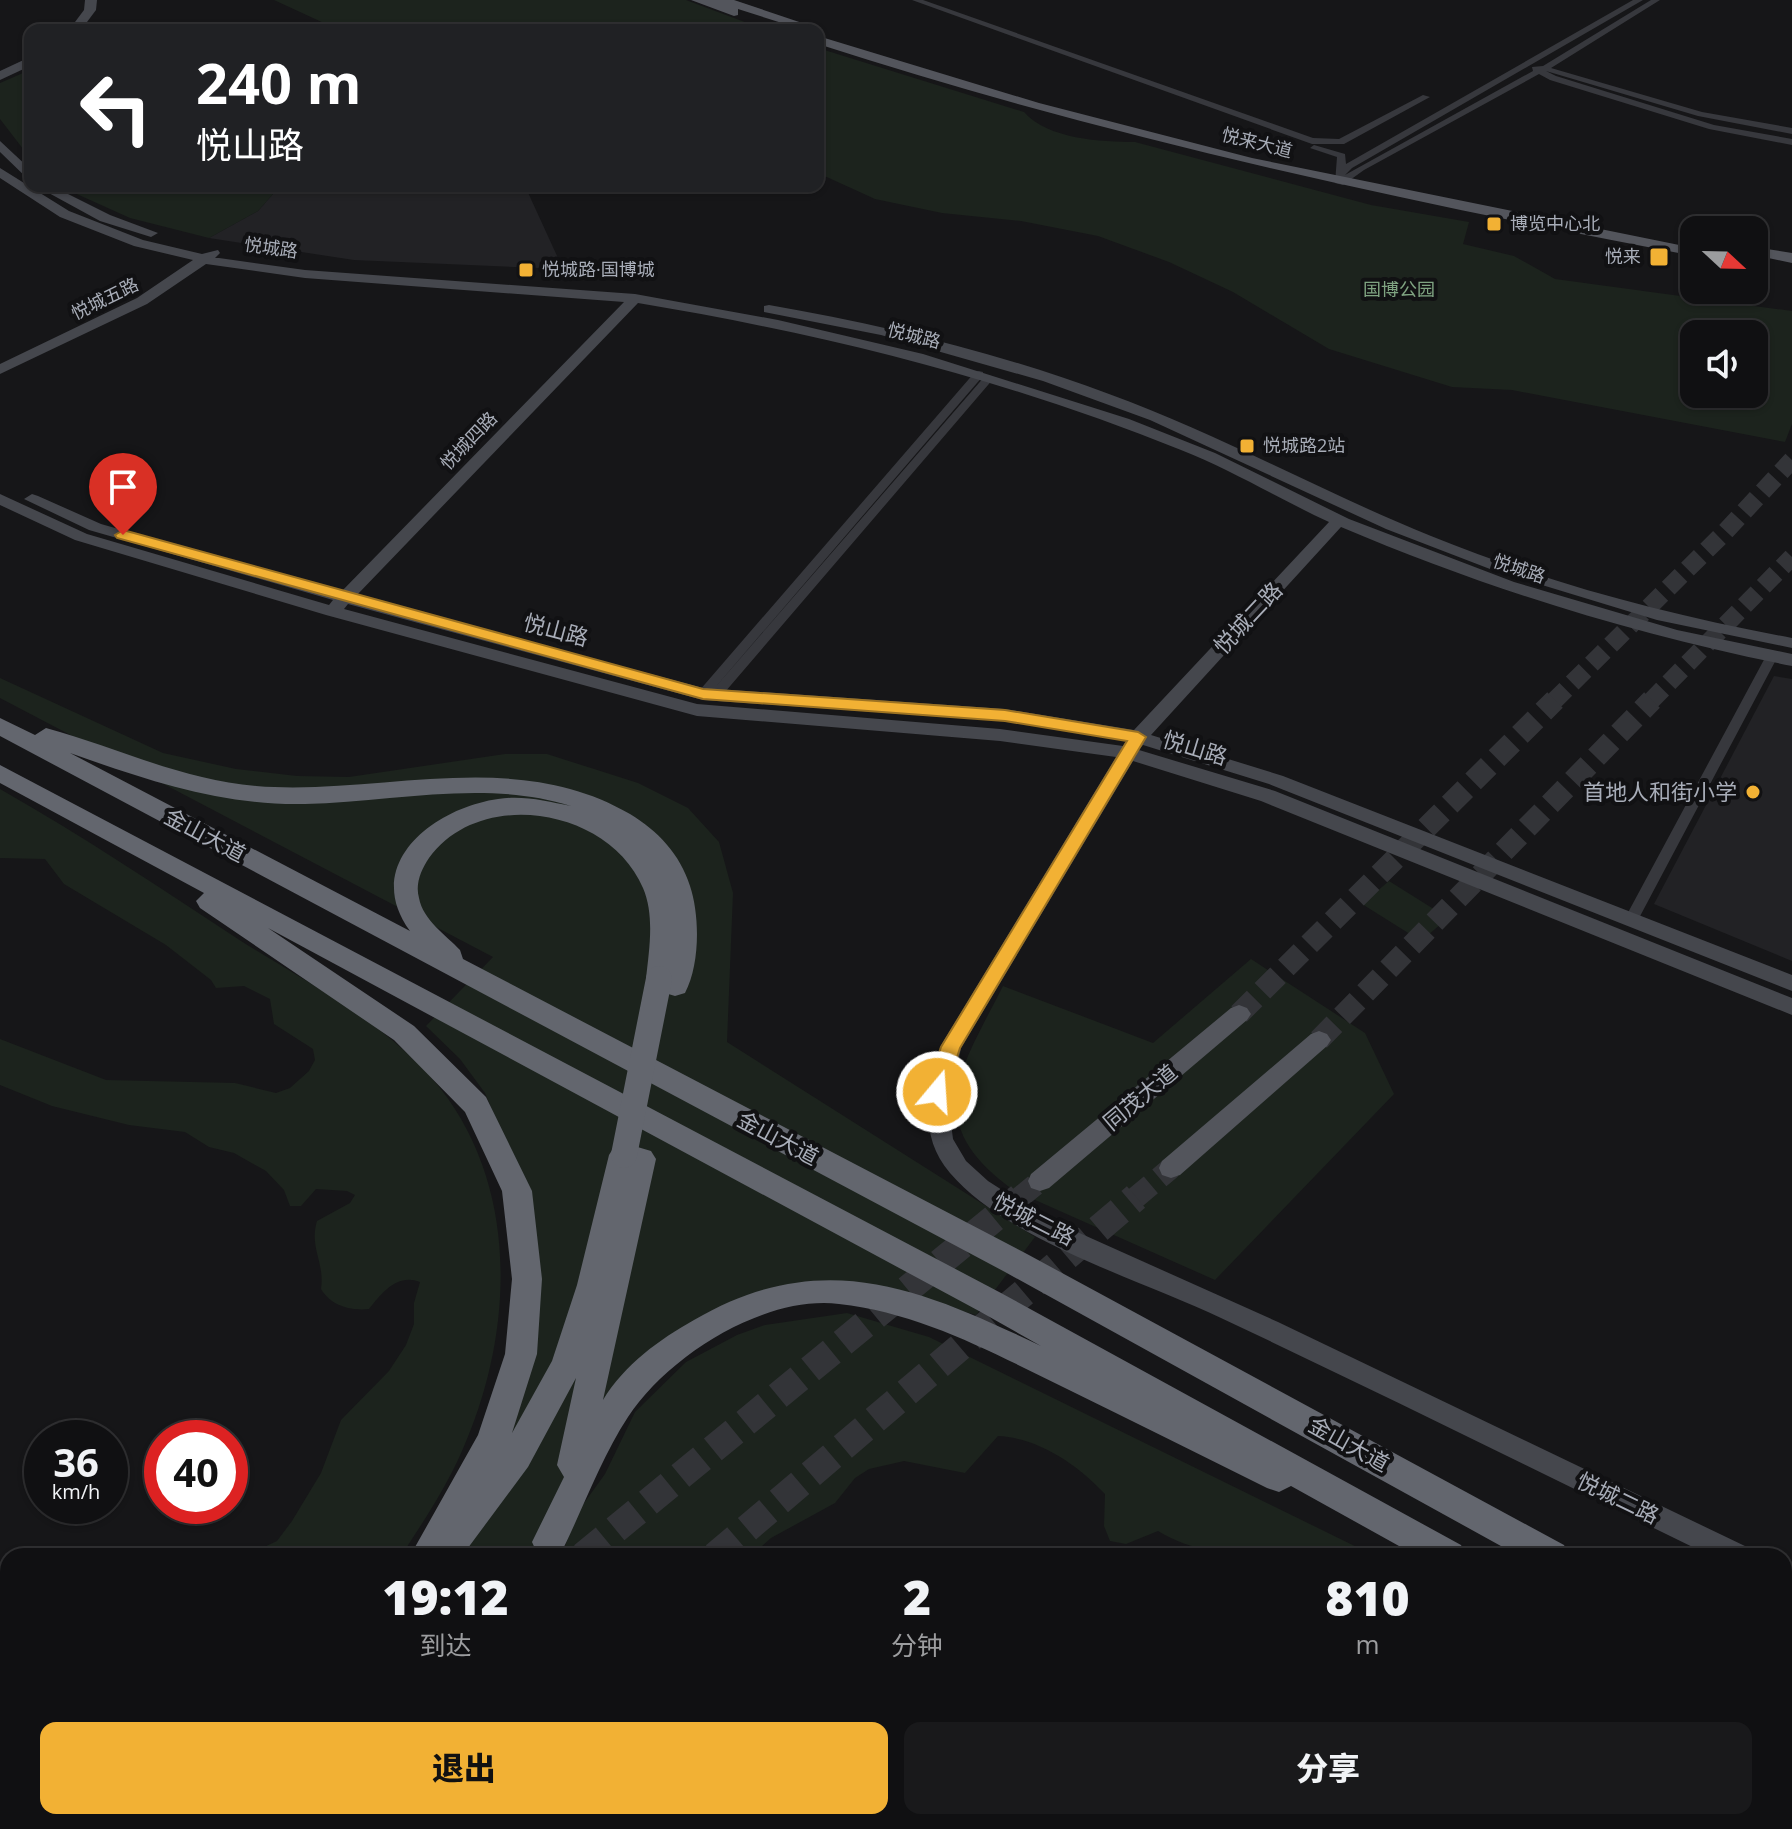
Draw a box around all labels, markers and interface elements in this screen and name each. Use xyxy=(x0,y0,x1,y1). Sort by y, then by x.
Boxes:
text: 240 m xyxy=(196,44,362,120)
icon: left xyxy=(64,56,168,160)
text: 悦山路 xyxy=(196,120,304,169)
street label: 悦来大道 xyxy=(1219,122,1295,162)
place label: 博览中心北 xyxy=(1510,211,1600,235)
marker: 博览中心北 xyxy=(1485,215,1503,233)
north arrow xyxy=(1680,216,1768,304)
map controls xyxy=(1680,216,1768,408)
street label: 悦城路 xyxy=(243,231,300,263)
place label: 悦来 xyxy=(1605,244,1641,268)
marker: 悦来 xyxy=(1648,246,1670,268)
place label: 悦城路·国博城 xyxy=(542,257,655,281)
marker: 悦城路·国博城 xyxy=(517,261,535,279)
street label: 悦城五路 xyxy=(67,272,142,325)
park label: 国博公园 xyxy=(1363,277,1435,301)
street label: 悦城路 xyxy=(885,317,943,353)
button: sound xyxy=(1680,320,1768,408)
street label: 悦城四路 xyxy=(435,406,502,475)
place label: 悦城路2站 xyxy=(1263,433,1345,457)
marker: 悦城路2站 xyxy=(1238,437,1256,455)
pin xyxy=(89,453,157,535)
icon: arrive xyxy=(101,465,145,509)
street label: 悦城路 xyxy=(1490,548,1549,588)
street label: 悦城二路 xyxy=(1206,575,1288,660)
street label: 悦山路 xyxy=(520,606,592,652)
street label: 悦山路 xyxy=(1159,723,1231,771)
place label: 首地人和街小学 xyxy=(1583,776,1737,806)
marker: 首地人和街小学 xyxy=(1744,783,1762,801)
street label: 金山大道 xyxy=(160,800,251,868)
position arrow xyxy=(895,1050,979,1134)
street label: 同茂大道 xyxy=(1096,1056,1183,1136)
street label: 金山大道 xyxy=(733,1103,824,1171)
street label: 悦城二路 xyxy=(988,1185,1080,1251)
street label: 金山大道 xyxy=(1304,1409,1395,1478)
speed limit sign: 40 xyxy=(144,1420,248,1524)
text: 36 xyxy=(53,1434,99,1489)
street label: 悦城二路 xyxy=(1572,1464,1665,1530)
text: km/h xyxy=(52,1478,100,1505)
text: 19:12 xyxy=(382,1564,509,1629)
text: 2 xyxy=(903,1564,931,1629)
text: 810 xyxy=(1325,1565,1410,1630)
text: m xyxy=(1355,1626,1380,1662)
text: 到达 xyxy=(419,1627,471,1663)
text: 分钟 xyxy=(891,1627,943,1663)
button: 退出 xyxy=(40,1722,888,1814)
button: 分享 xyxy=(904,1722,1752,1814)

